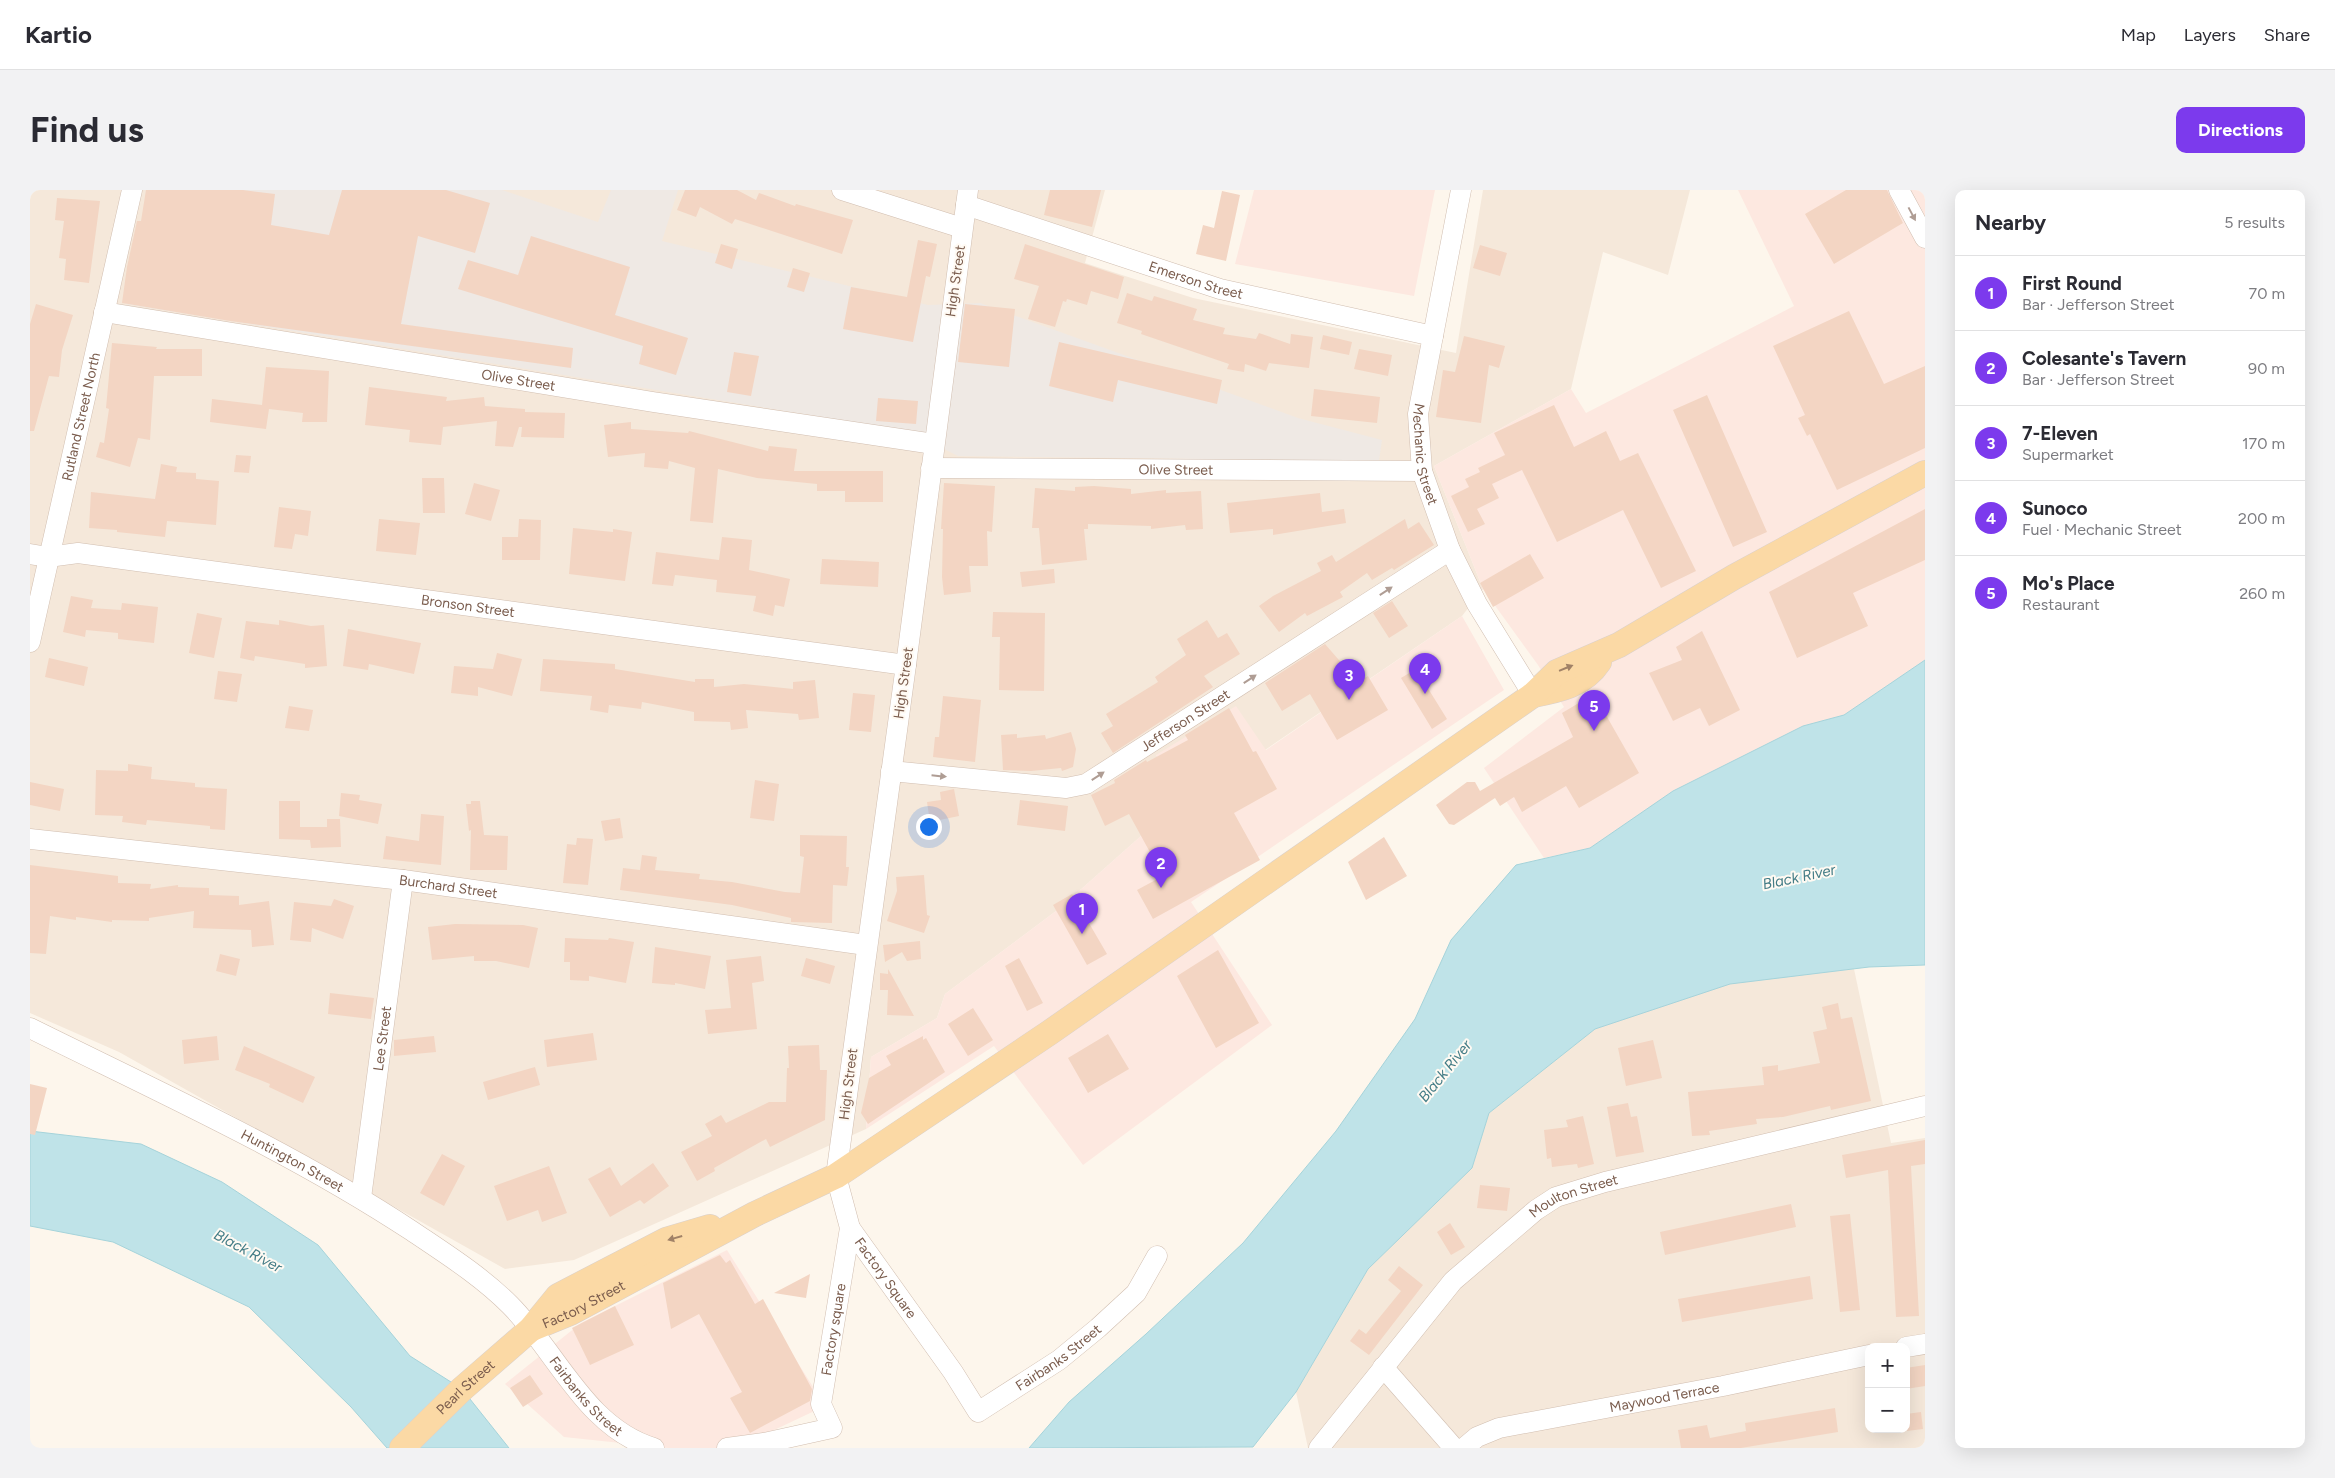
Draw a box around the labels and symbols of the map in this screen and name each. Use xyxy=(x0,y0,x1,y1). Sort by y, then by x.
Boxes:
one-way arrow xyxy=(1908,207,1916,221)
street label: High Street xyxy=(942,244,969,318)
street label: Emerson Street xyxy=(1147,258,1245,303)
street label: Rutland Street North xyxy=(59,351,104,483)
street label: Olive Street xyxy=(480,366,557,395)
street label: Mechanic Street xyxy=(1409,402,1441,507)
street label: Olive Street xyxy=(1139,461,1213,479)
one-way arrow xyxy=(1380,586,1393,596)
street label: Bronson Street xyxy=(420,591,516,621)
street label: High Street xyxy=(890,646,917,720)
pin: 4 xyxy=(1409,653,1441,694)
pin: 3 xyxy=(1333,659,1365,700)
one-way arrow xyxy=(1559,664,1574,672)
one-way arrow xyxy=(1243,674,1256,683)
street label: Jefferson Street xyxy=(1138,686,1233,756)
pin: 5 xyxy=(1578,690,1610,731)
one-way arrow xyxy=(1092,771,1105,781)
one-way arrow xyxy=(931,772,947,780)
your location xyxy=(916,814,942,840)
pin: 2 xyxy=(1145,847,1177,888)
water label: Black River xyxy=(1761,860,1838,894)
street label: Burchard Street xyxy=(398,872,499,902)
pin: 1 xyxy=(1066,893,1098,934)
street label: Lee Street xyxy=(370,1005,395,1072)
water label: Black River xyxy=(1415,1036,1476,1106)
street label: High Street xyxy=(836,1047,861,1121)
street label: Huntington Street xyxy=(238,1126,347,1196)
street label: Moulton Street xyxy=(1526,1171,1620,1221)
water label: Black River xyxy=(211,1226,286,1277)
one-way arrow xyxy=(668,1234,683,1242)
street label: Factory Square xyxy=(851,1235,920,1322)
street label: Factory Street xyxy=(540,1277,628,1332)
street label: Factory square xyxy=(818,1282,850,1377)
street label: Fairbanks Street xyxy=(1013,1321,1105,1395)
street label: Fairbanks Street xyxy=(545,1353,626,1440)
street label: Pearl Street xyxy=(433,1356,498,1418)
street label: Maywood Terrace xyxy=(1608,1379,1721,1416)

